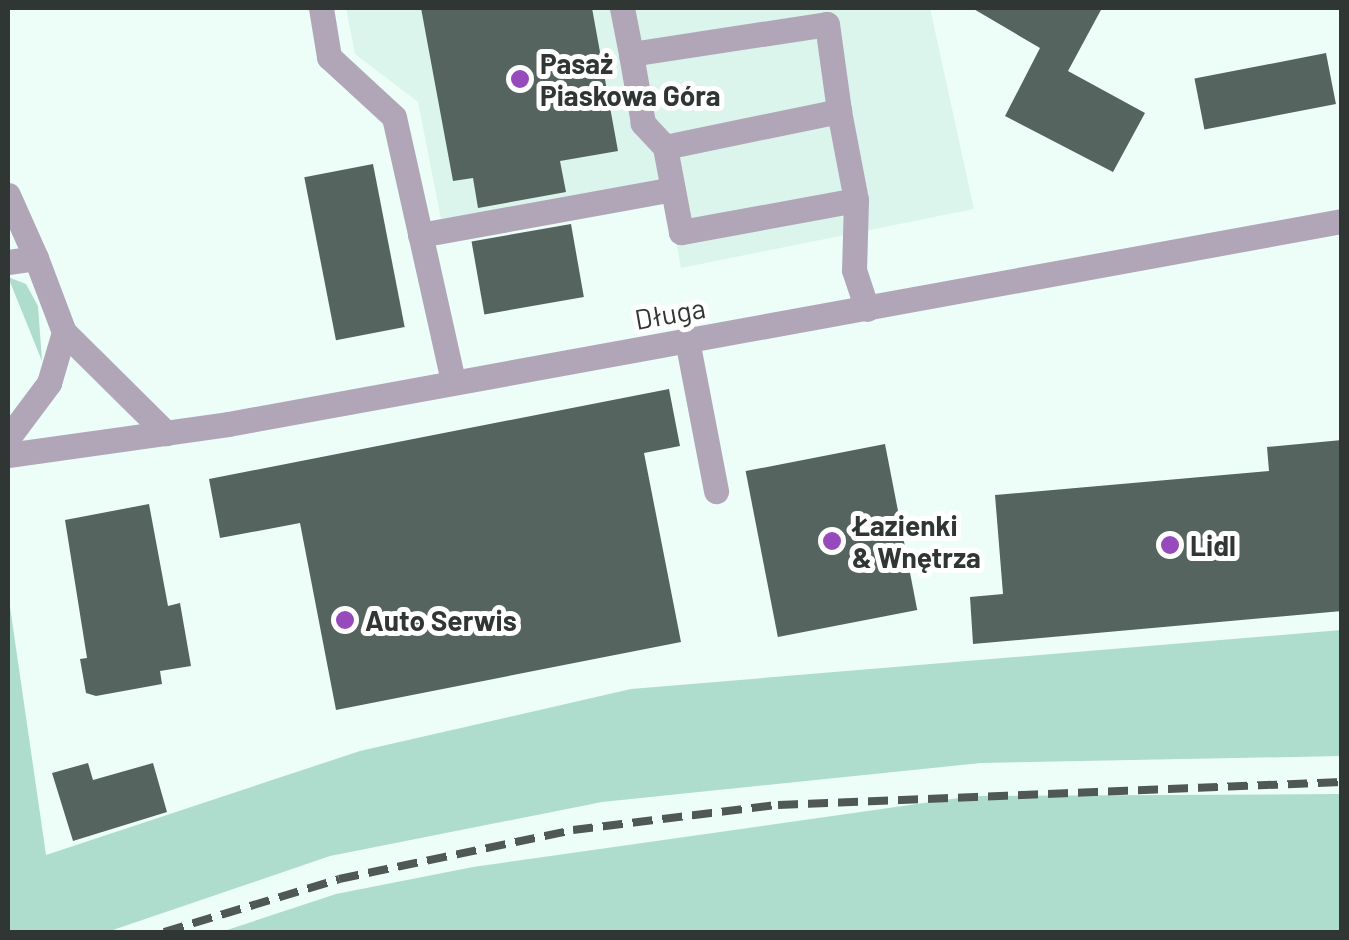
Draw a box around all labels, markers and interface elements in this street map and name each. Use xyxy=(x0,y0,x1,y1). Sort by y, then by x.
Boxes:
place label: Pasaż Piaskowa Góra xyxy=(540,46,721,112)
marker: Pasaż Piaskowa Góra xyxy=(509,68,531,90)
street label: Długa xyxy=(632,290,708,336)
place label: Łazienki & Wnętrza xyxy=(852,508,981,574)
place label: Lidl xyxy=(1190,528,1236,562)
marker: Łazienki & Wnętrza xyxy=(821,530,843,552)
marker: Lidl xyxy=(1159,534,1181,556)
place label: Auto Serwis xyxy=(365,603,517,637)
marker: Auto Serwis xyxy=(334,609,356,631)

